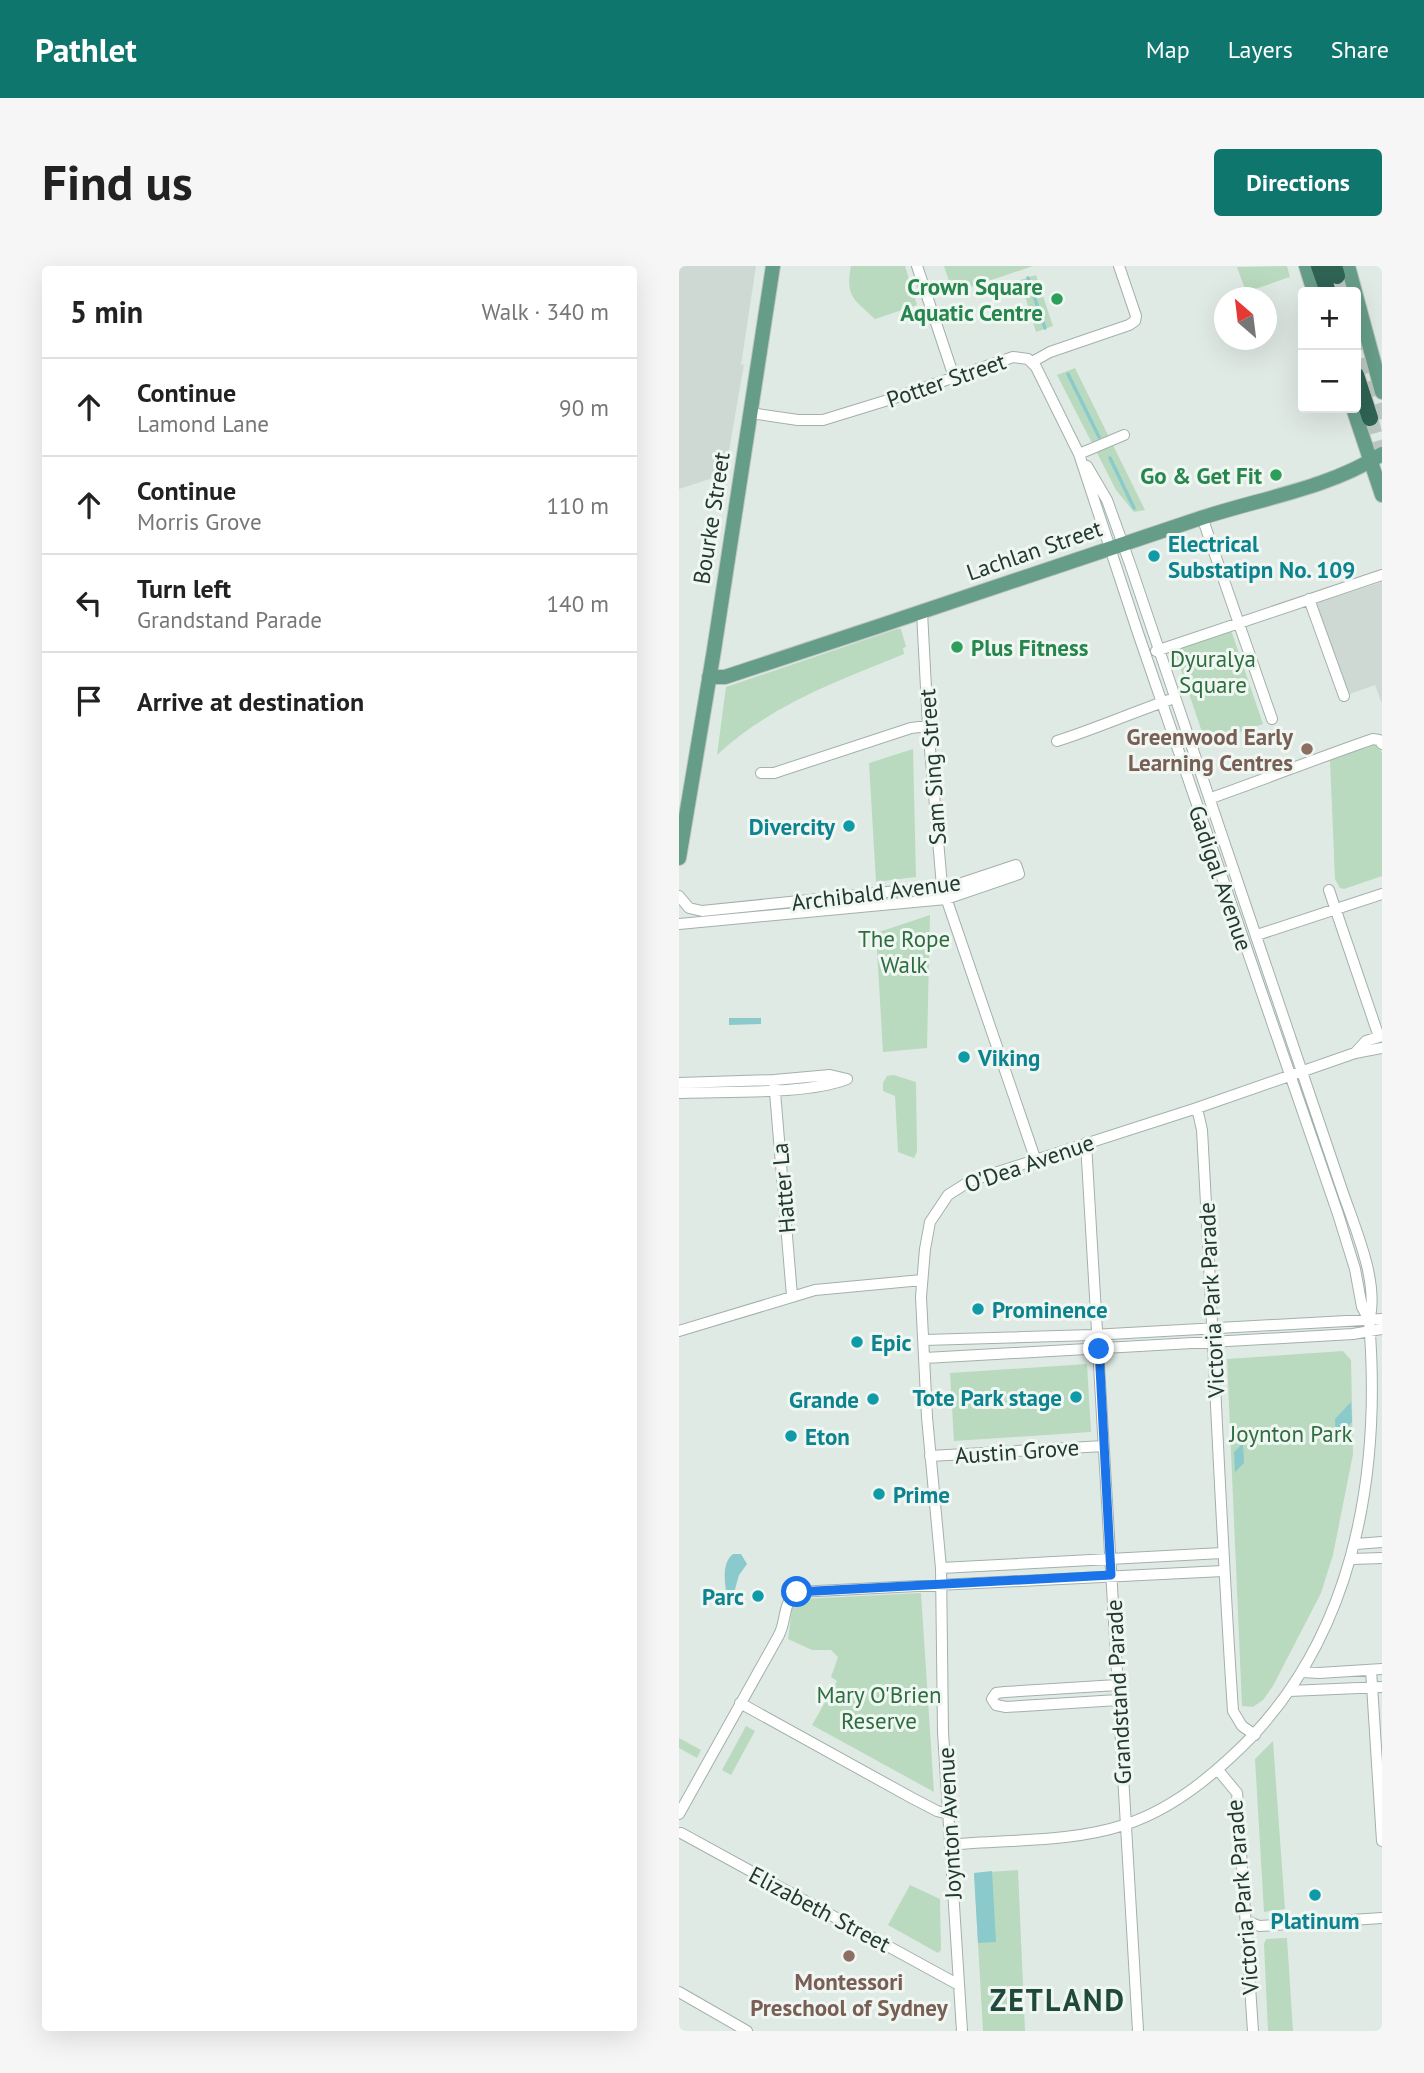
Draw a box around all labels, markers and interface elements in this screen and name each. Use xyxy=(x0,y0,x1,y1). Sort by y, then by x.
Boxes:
text: Pathlet xyxy=(35,28,137,71)
text: Map xyxy=(1146,34,1190,65)
text: Layers xyxy=(1228,34,1293,65)
text: Share xyxy=(1331,34,1389,65)
button: Directions xyxy=(1214,149,1382,216)
text: Find us xyxy=(42,150,193,214)
place label: Crown Square Aquatic Centre xyxy=(900,272,1043,327)
north arrow xyxy=(1214,287,1277,350)
map controls xyxy=(1298,287,1361,413)
button: + xyxy=(1298,287,1361,350)
marker: Crown Square Aquatic Centre xyxy=(1049,291,1065,307)
text: 5 min xyxy=(70,292,143,331)
text: Walk · 340 m xyxy=(482,297,609,326)
street label: Potter Street xyxy=(883,346,1010,414)
button: − xyxy=(1298,350,1361,413)
text: Continue xyxy=(137,376,236,409)
icon: ahead xyxy=(70,388,108,426)
text: 90 m xyxy=(559,393,609,422)
text: Lamond Lane xyxy=(137,409,269,438)
street label: Bourke Street xyxy=(686,450,736,586)
place label: Go & Get Fit xyxy=(1140,461,1262,490)
marker: Go & Get Fit xyxy=(1268,467,1284,483)
text: Continue xyxy=(137,474,236,507)
icon: ahead xyxy=(70,486,108,524)
text: 110 m xyxy=(547,491,609,520)
text: Morris Grove xyxy=(137,507,262,536)
street label: Lachlan Street xyxy=(962,513,1106,587)
place label: Electrical Substatipn No. 109 xyxy=(1168,529,1355,584)
marker: Electrical Substatipn No. 109 xyxy=(1146,548,1162,564)
text: Turn left xyxy=(137,572,231,605)
icon: left xyxy=(70,584,108,622)
text: 140 m xyxy=(547,589,609,618)
text: Grandstand Parade xyxy=(137,605,322,634)
place label: Plus Fitness xyxy=(971,633,1089,662)
marker: Plus Fitness xyxy=(949,639,965,655)
park label: Dyuralya Square xyxy=(1170,644,1256,699)
icon: arrive xyxy=(70,682,108,720)
text: Arrive at destination xyxy=(137,685,364,718)
street label: Sam Sing Street xyxy=(912,688,952,846)
place label: Greenwood Early Learning Centres xyxy=(1127,722,1294,777)
marker: Greenwood Early Learning Centres xyxy=(1299,741,1315,757)
street label: Gadigal Avenue xyxy=(1183,802,1259,954)
place label: Divercity xyxy=(749,812,836,841)
marker: Divercity xyxy=(841,818,857,834)
street label: Archibald Avenue xyxy=(790,867,962,917)
park label: The Rope Walk xyxy=(858,924,950,979)
place label: Viking xyxy=(977,1043,1040,1072)
marker: Viking xyxy=(956,1049,972,1065)
street label: O'Dea Avenue xyxy=(960,1127,1098,1199)
street label: Hatter La xyxy=(765,1142,801,1234)
street label: Victoria Park Parade xyxy=(1191,1202,1231,1399)
place label: Prominence xyxy=(992,1295,1108,1324)
marker: Prominence xyxy=(970,1301,986,1317)
place label: Epic xyxy=(871,1328,912,1357)
route end xyxy=(1083,1333,1114,1364)
marker: Epic xyxy=(849,1334,865,1350)
place label: Tote Park stage xyxy=(913,1383,1062,1412)
place label: Grande xyxy=(789,1385,859,1414)
marker: Tote Park stage xyxy=(1068,1389,1084,1405)
marker: Grande xyxy=(865,1391,881,1407)
park label: Joynton Park xyxy=(1229,1419,1352,1448)
place label: Eton xyxy=(805,1422,850,1451)
marker: Eton xyxy=(783,1428,799,1444)
street label: Austin Grove xyxy=(954,1432,1080,1470)
place label: Prime xyxy=(893,1480,950,1509)
marker: Prime xyxy=(871,1486,887,1502)
route start xyxy=(781,1576,812,1607)
place label: Parc xyxy=(702,1582,744,1611)
marker: Parc xyxy=(750,1588,766,1604)
street label: Grandstand Parade xyxy=(1099,1599,1137,1785)
park label: Mary O'Brien Reserve xyxy=(817,1680,941,1735)
street label: Joynton Avenue xyxy=(931,1746,968,1901)
street label: Victoria Park Parade xyxy=(1219,1798,1265,1997)
street label: Elizabeth Street xyxy=(744,1860,896,1959)
marker: Platinum xyxy=(1307,1887,1323,1903)
place label: Platinum xyxy=(1271,1906,1359,1935)
marker: Montessori Preschool of Sydney xyxy=(841,1948,857,1964)
place label: Montessori Preschool of Sydney xyxy=(750,1967,949,2022)
district label: ZETLAND xyxy=(990,1980,1126,2019)

